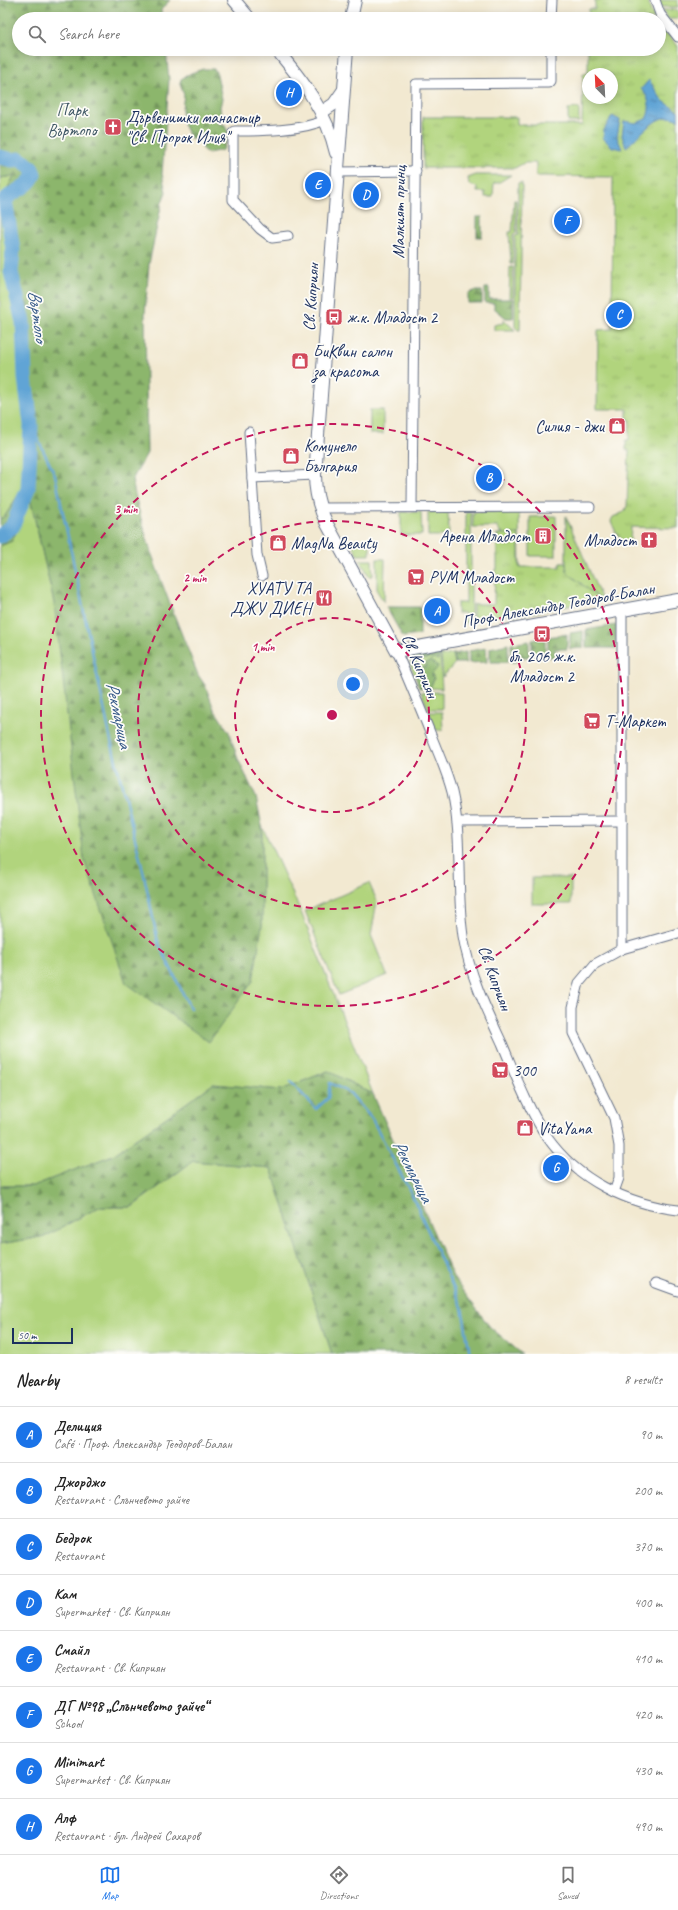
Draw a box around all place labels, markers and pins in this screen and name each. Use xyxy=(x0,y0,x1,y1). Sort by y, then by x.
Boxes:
pin: H xyxy=(276,78,302,108)
place label: Дървенишки манастир "Св. Пророк Илия" xyxy=(126,107,261,148)
church icon: Дървенишки манастир "Св. Пророк Илия" xyxy=(103,117,123,137)
pin: E xyxy=(305,170,331,200)
pin: D xyxy=(353,180,379,210)
pin: F xyxy=(554,206,580,236)
pin: C xyxy=(606,300,632,330)
bus stop icon: ж.к. Младост 2 xyxy=(324,307,344,327)
place label: ж.к. Младост 2 xyxy=(347,307,438,328)
place label: БиКвин салон за красота xyxy=(311,341,393,383)
shop icon: БиКвин салон за красота xyxy=(290,351,310,371)
place label: Силия - джи xyxy=(535,416,606,437)
shop icon: Силия - джи xyxy=(607,416,627,436)
place label: Комунело България xyxy=(304,436,357,477)
shop icon: Комунело България xyxy=(281,446,301,466)
pin: B xyxy=(476,463,502,493)
place label: Арена Младост xyxy=(440,526,530,547)
building icon: Арена Младост xyxy=(533,526,553,546)
place label: Младост xyxy=(584,530,637,551)
church icon: Младост xyxy=(639,530,659,550)
shop icon: MagNa Beauty xyxy=(268,533,288,553)
place label: MagNa Beauty xyxy=(291,533,378,554)
supermarket icon: РУМ Младост xyxy=(406,567,426,587)
place label: РУМ Младост xyxy=(429,567,515,588)
place label: ХУАТУ ТА ДЖУ ДИЕН xyxy=(230,578,314,619)
restaurant icon: ХУАТУ ТА ДЖУ ДИЕН xyxy=(314,588,334,608)
pin: A xyxy=(424,596,450,626)
bus stop icon: бл. 206 ж.к. Младост 2 xyxy=(532,624,552,644)
place label: бл. 206 ж.к. Младост 2 xyxy=(509,646,576,687)
centre of rings xyxy=(325,708,339,722)
supermarket icon: Т-Маркет xyxy=(582,711,602,731)
place label: Т-Маркет xyxy=(605,711,666,732)
supermarket icon: 300 xyxy=(490,1060,510,1080)
place label: 300 xyxy=(513,1060,537,1081)
shop icon: VitaYana xyxy=(515,1118,535,1138)
place label: VitaYana xyxy=(538,1118,593,1139)
pin: G xyxy=(543,1153,569,1183)

